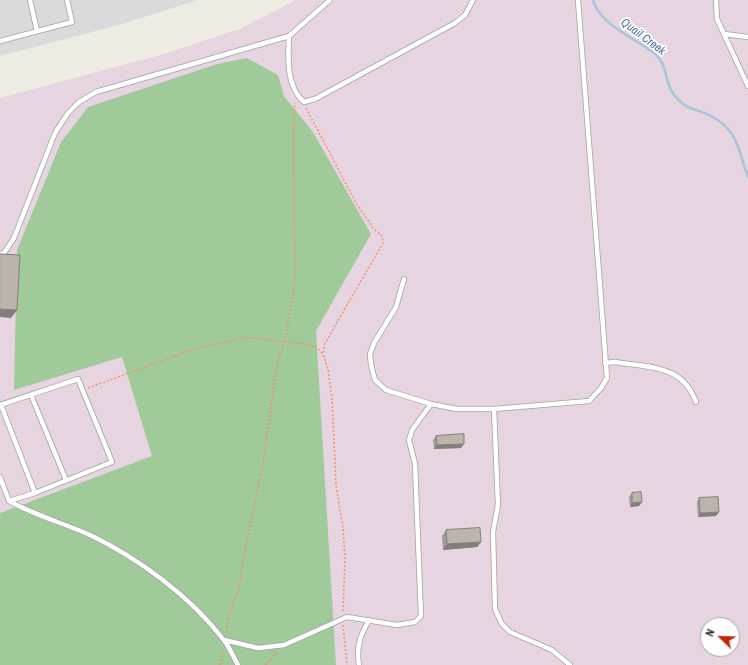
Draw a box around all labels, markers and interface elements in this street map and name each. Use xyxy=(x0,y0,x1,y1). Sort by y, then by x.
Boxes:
water label: Quail Creek xyxy=(618,15,668,59)
north arrow xyxy=(700,617,740,657)
text: N xyxy=(702,627,718,638)

